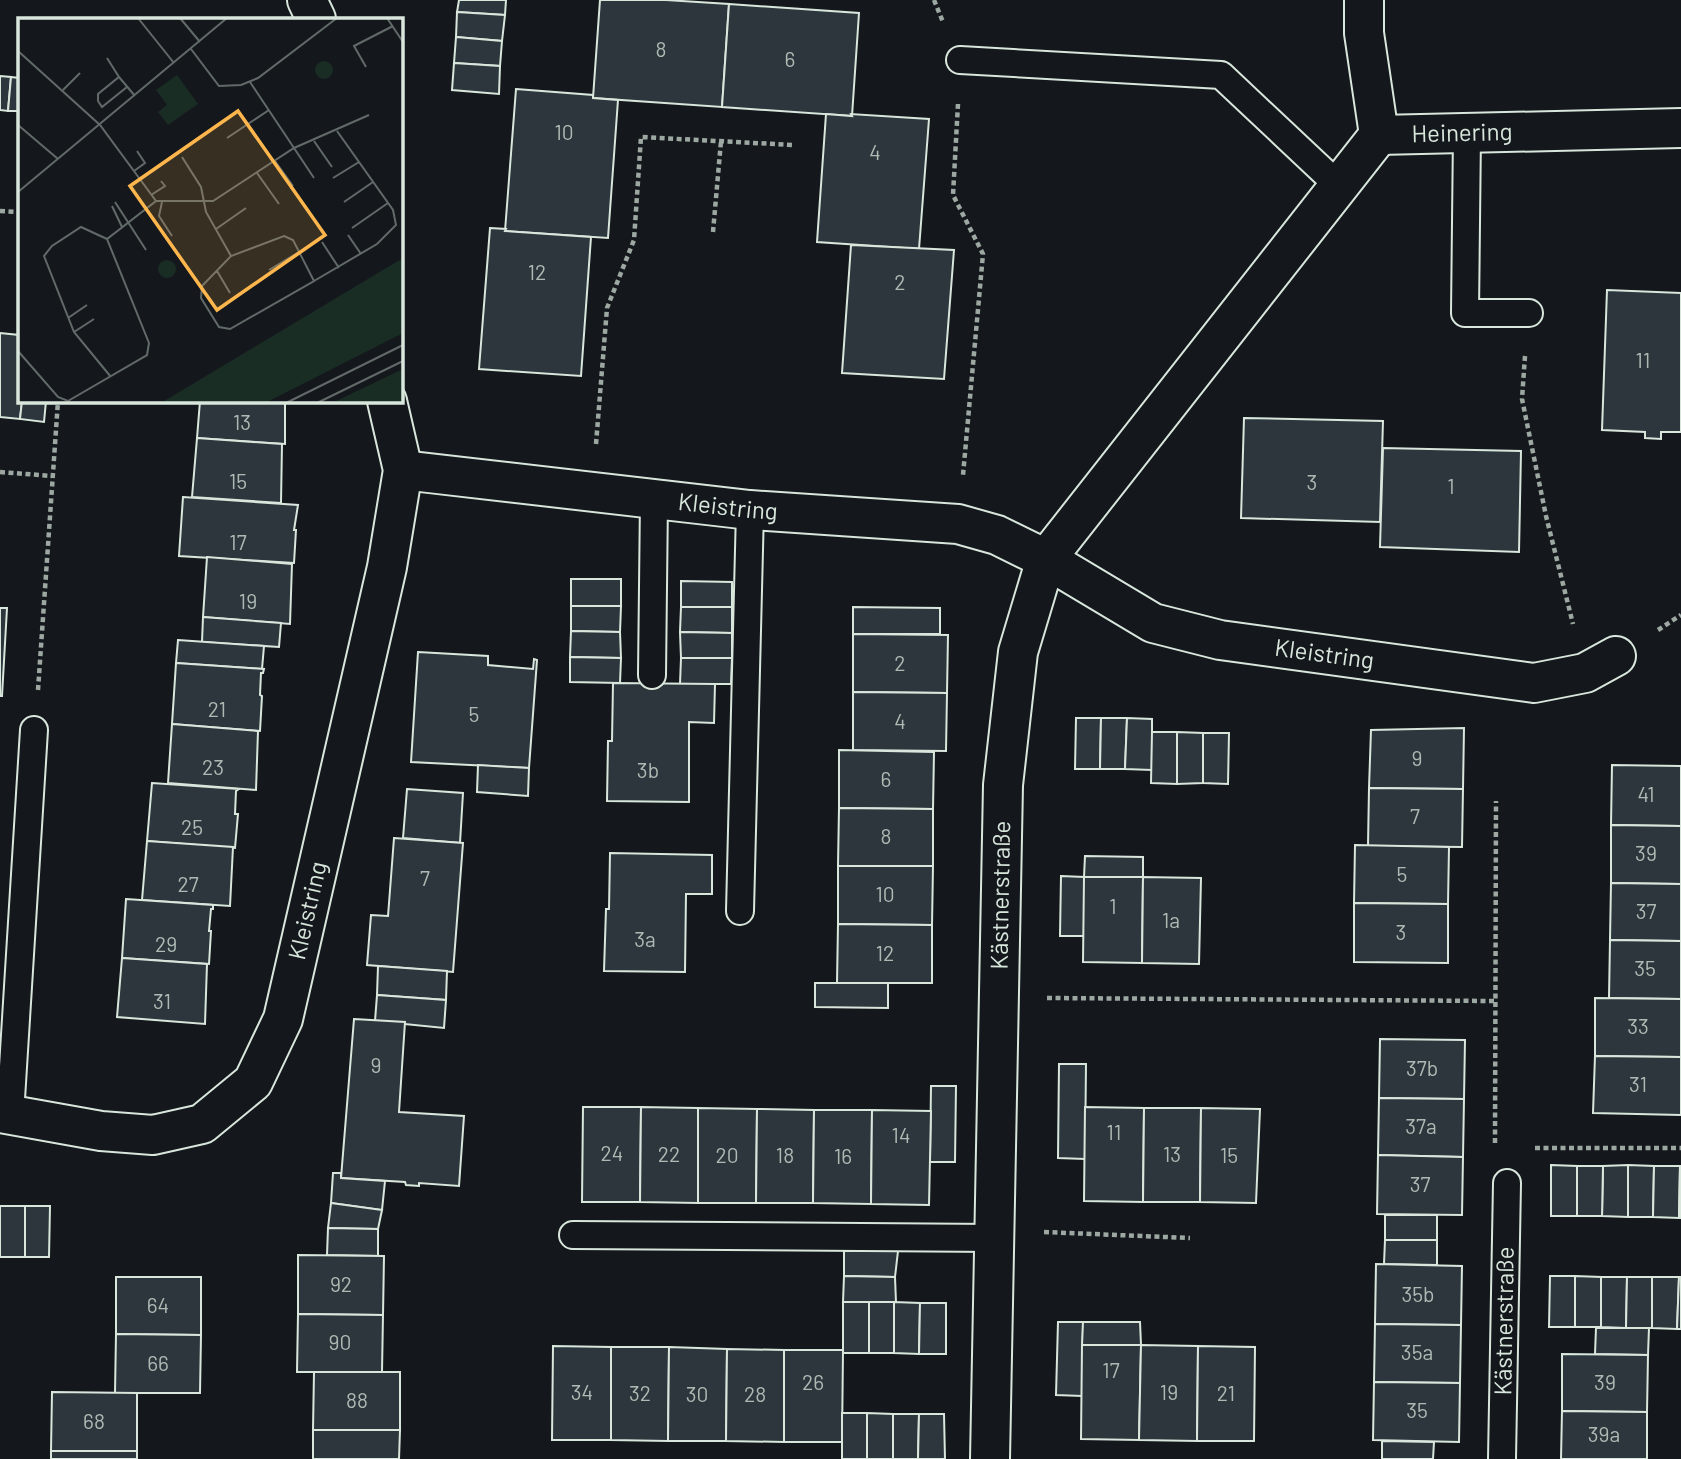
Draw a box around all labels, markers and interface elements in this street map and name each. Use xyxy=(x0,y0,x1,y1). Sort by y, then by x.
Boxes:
inset map xyxy=(18,18,402,402)
house number: 8 xyxy=(656,36,666,61)
house number: 6 xyxy=(785,46,795,71)
street label: Heinering xyxy=(1411,116,1513,147)
house number: 10 xyxy=(554,119,574,144)
house number: 4 xyxy=(869,139,881,164)
house number: 12 xyxy=(528,259,546,284)
house number: 2 xyxy=(894,269,906,294)
house number: 11 xyxy=(1636,347,1650,372)
house number: 13 xyxy=(233,409,251,434)
house number: 15 xyxy=(229,468,247,493)
house number: 3 xyxy=(1307,469,1317,494)
house number: 1 xyxy=(1447,473,1455,498)
street label: Kleistring xyxy=(677,486,779,525)
house number: 17 xyxy=(229,529,247,554)
house number: 19 xyxy=(239,588,257,613)
street label: Kleistring xyxy=(1273,632,1376,674)
house number: 2 xyxy=(894,650,906,675)
house number: 21 xyxy=(208,696,226,721)
house number: 5 xyxy=(469,701,479,726)
house number: 4 xyxy=(894,708,906,733)
house number: 9 xyxy=(1412,745,1422,770)
house number: 23 xyxy=(202,754,224,779)
house number: 3b xyxy=(637,757,659,782)
house number: 6 xyxy=(881,766,891,791)
house number: 41 xyxy=(1638,781,1655,806)
house number: 7 xyxy=(1410,803,1420,828)
house number: 25 xyxy=(181,814,203,839)
street label: Kästnerstraße xyxy=(983,820,1015,970)
house number: 8 xyxy=(881,823,891,848)
house number: 39 xyxy=(1635,840,1657,865)
street label: Kleistring xyxy=(281,858,332,962)
house number: 5 xyxy=(1397,861,1407,886)
house number: 7 xyxy=(420,865,430,890)
house number: 27 xyxy=(177,871,199,896)
house number: 10 xyxy=(875,881,895,906)
house number: 1 xyxy=(1109,893,1117,918)
house number: 37 xyxy=(1636,898,1656,923)
house number: 1a xyxy=(1162,907,1180,932)
house number: 3 xyxy=(1396,919,1406,944)
house number: 3a xyxy=(634,926,656,951)
house number: 29 xyxy=(155,931,177,956)
house number: 12 xyxy=(876,940,894,965)
house number: 35 xyxy=(1634,955,1656,980)
house number: 31 xyxy=(153,988,171,1013)
house number: 33 xyxy=(1627,1013,1649,1038)
house number: 9 xyxy=(371,1052,381,1077)
house number: 37b xyxy=(1406,1055,1438,1080)
house number: 31 xyxy=(1629,1071,1647,1096)
house number: 37a xyxy=(1405,1113,1437,1138)
house number: 11 xyxy=(1107,1119,1121,1144)
house number: 14 xyxy=(892,1122,910,1147)
house number: 24 xyxy=(601,1140,623,1165)
house number: 22 xyxy=(658,1141,680,1166)
house number: 13 xyxy=(1163,1141,1181,1166)
house number: 20 xyxy=(715,1142,739,1167)
house number: 18 xyxy=(776,1142,794,1167)
house number: 15 xyxy=(1220,1142,1238,1167)
house number: 16 xyxy=(834,1143,852,1168)
house number: 37 xyxy=(1410,1171,1430,1196)
street label: Kästnerstraße xyxy=(1487,1246,1519,1396)
house number: 92 xyxy=(330,1271,352,1296)
house number: 35b xyxy=(1401,1281,1435,1306)
house number: 64 xyxy=(147,1292,169,1317)
house number: 90 xyxy=(329,1329,351,1354)
house number: 35a xyxy=(1401,1339,1433,1364)
house number: 66 xyxy=(147,1350,169,1375)
house number: 17 xyxy=(1102,1357,1120,1382)
house number: 26 xyxy=(802,1369,824,1394)
house number: 39 xyxy=(1594,1369,1616,1394)
house number: 34 xyxy=(571,1379,593,1404)
house number: 19 xyxy=(1160,1379,1178,1404)
house number: 32 xyxy=(629,1380,651,1405)
house number: 21 xyxy=(1217,1380,1235,1405)
house number: 30 xyxy=(686,1381,708,1406)
house number: 28 xyxy=(744,1381,766,1406)
house number: 88 xyxy=(346,1387,368,1412)
house number: 35 xyxy=(1406,1397,1428,1422)
house number: 68 xyxy=(83,1408,105,1433)
house number: 39a xyxy=(1588,1421,1620,1446)

